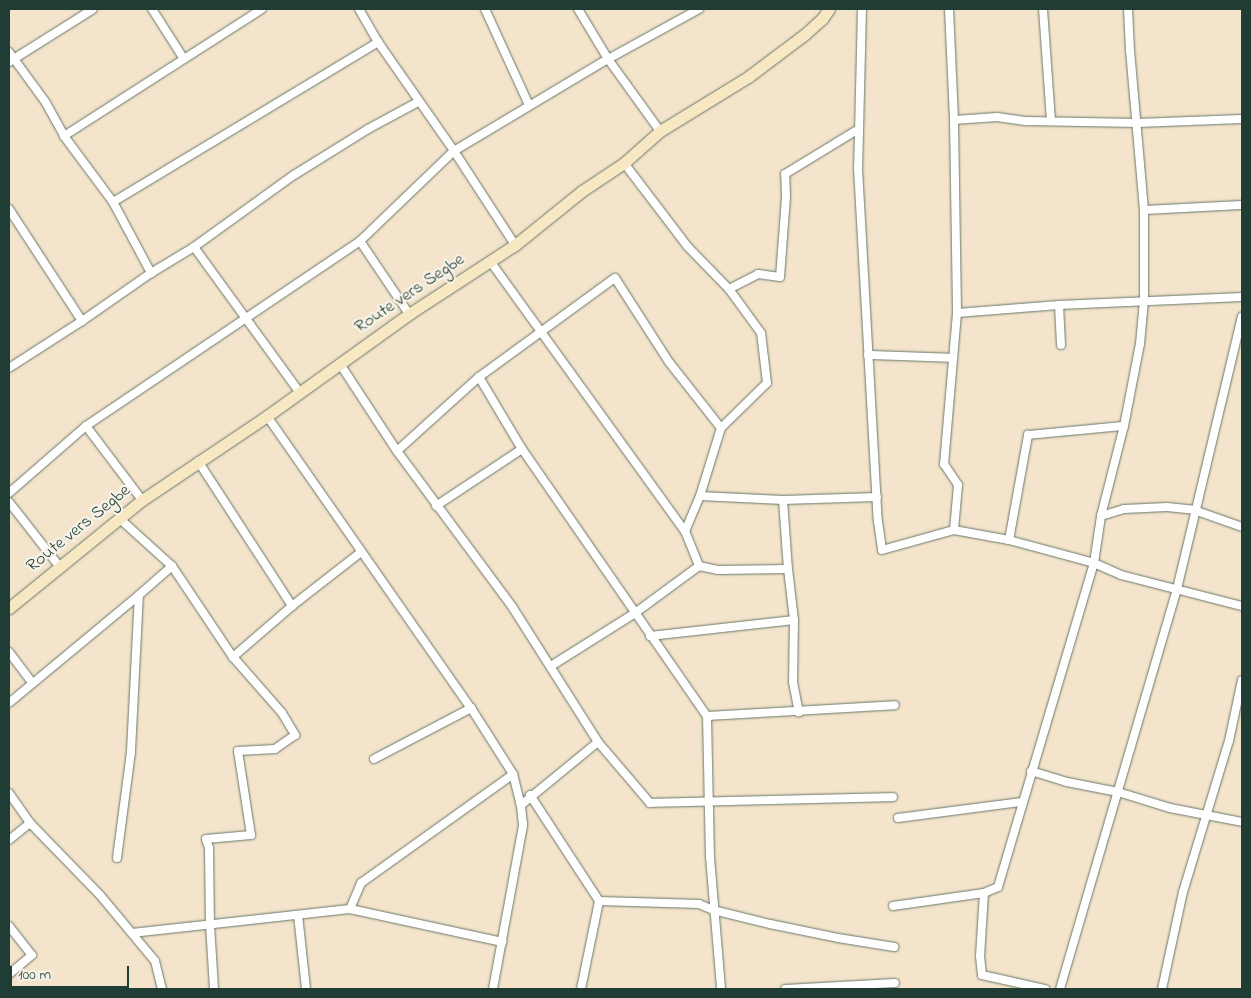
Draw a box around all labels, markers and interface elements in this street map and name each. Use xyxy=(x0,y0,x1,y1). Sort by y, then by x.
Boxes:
street label: Route vers Segbe xyxy=(351,249,469,339)
street label: Route vers Segbe xyxy=(23,480,135,578)
scale bar xyxy=(12,956,131,988)
text: 100 m xyxy=(18,964,51,986)

